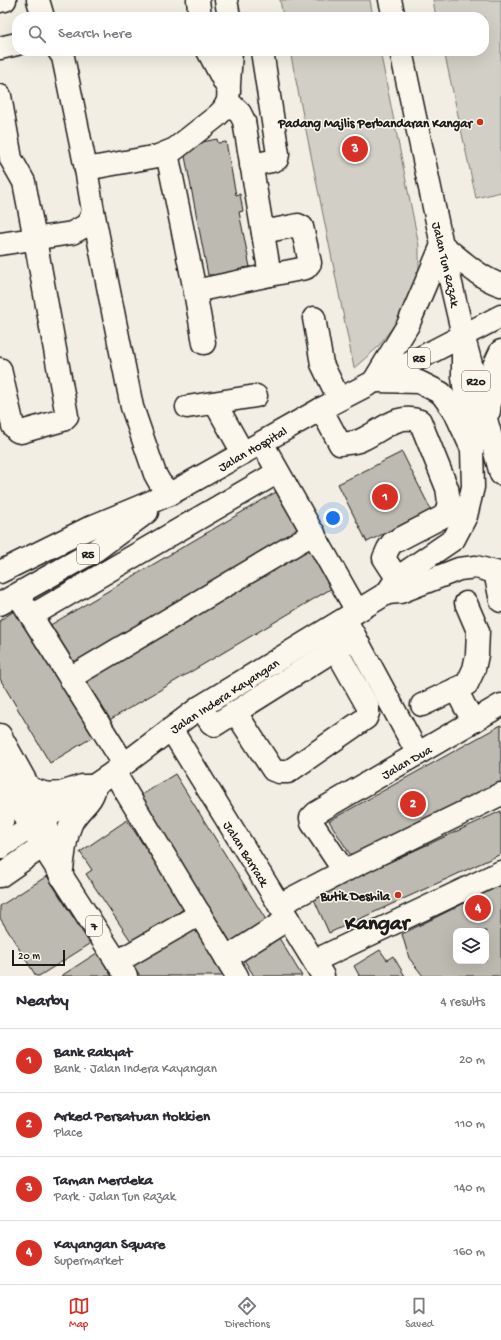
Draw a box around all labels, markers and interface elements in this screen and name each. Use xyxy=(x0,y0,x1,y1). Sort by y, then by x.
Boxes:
search box xyxy=(12,12,489,56)
icon: search xyxy=(26,23,48,45)
text: Search here xyxy=(58,25,132,43)
place label: Padang Majlis Perbandaran Kangar xyxy=(277,117,473,132)
marker: Padang Majlis Perbandaran Kangar xyxy=(475,117,485,127)
pin: 3 xyxy=(342,134,368,164)
street label: Jalan Tun Razak xyxy=(428,221,462,310)
road number: R5 xyxy=(408,348,430,368)
road number: R20 xyxy=(462,371,490,391)
street label: Jalan Hospital xyxy=(216,424,290,476)
pin: 1 xyxy=(372,482,398,512)
your location xyxy=(323,508,343,528)
road number: R5 xyxy=(77,544,99,564)
street label: Jalan Indera Kayangan xyxy=(168,656,283,738)
street label: Jalan Dua xyxy=(380,742,436,783)
pin: 2 xyxy=(400,789,426,819)
street label: Jalan Barrack xyxy=(219,819,271,891)
place label: Butik Deshila xyxy=(319,890,391,905)
marker: Butik Deshila xyxy=(393,890,403,900)
pin: 4 xyxy=(465,893,491,923)
district label: Kangar xyxy=(344,913,412,938)
road number: 7 xyxy=(86,916,102,936)
map controls xyxy=(453,928,489,964)
button: layers xyxy=(453,928,489,964)
scale bar xyxy=(12,948,65,967)
text: 20 m xyxy=(18,951,40,963)
text: Nearby xyxy=(16,992,69,1012)
text: 4 results xyxy=(441,995,485,1010)
text: Bank Rakyat xyxy=(54,1044,132,1062)
text: 1 xyxy=(26,1053,32,1068)
text: 20 m xyxy=(459,1053,485,1068)
text: Bank · Jalan Indera Kayangan xyxy=(54,1062,217,1077)
text: Arked Persatuan Hokkien xyxy=(54,1108,210,1126)
text: 2 xyxy=(26,1117,32,1132)
text: 110 m xyxy=(455,1117,485,1132)
text: Place xyxy=(54,1126,82,1141)
text: Taman Merdeka xyxy=(54,1172,153,1190)
text: 3 xyxy=(26,1181,32,1196)
text: 140 m xyxy=(454,1181,485,1196)
text: Park · Jalan Tun Razak xyxy=(54,1190,176,1205)
text: Kayangan Square xyxy=(54,1236,165,1254)
text: 4 xyxy=(26,1245,32,1260)
text: 160 m xyxy=(453,1245,485,1260)
text: Supermarket xyxy=(54,1254,123,1269)
tab: Map xyxy=(68,1295,90,1331)
tab: Directions xyxy=(225,1295,270,1331)
tab: Saved xyxy=(405,1295,433,1331)

